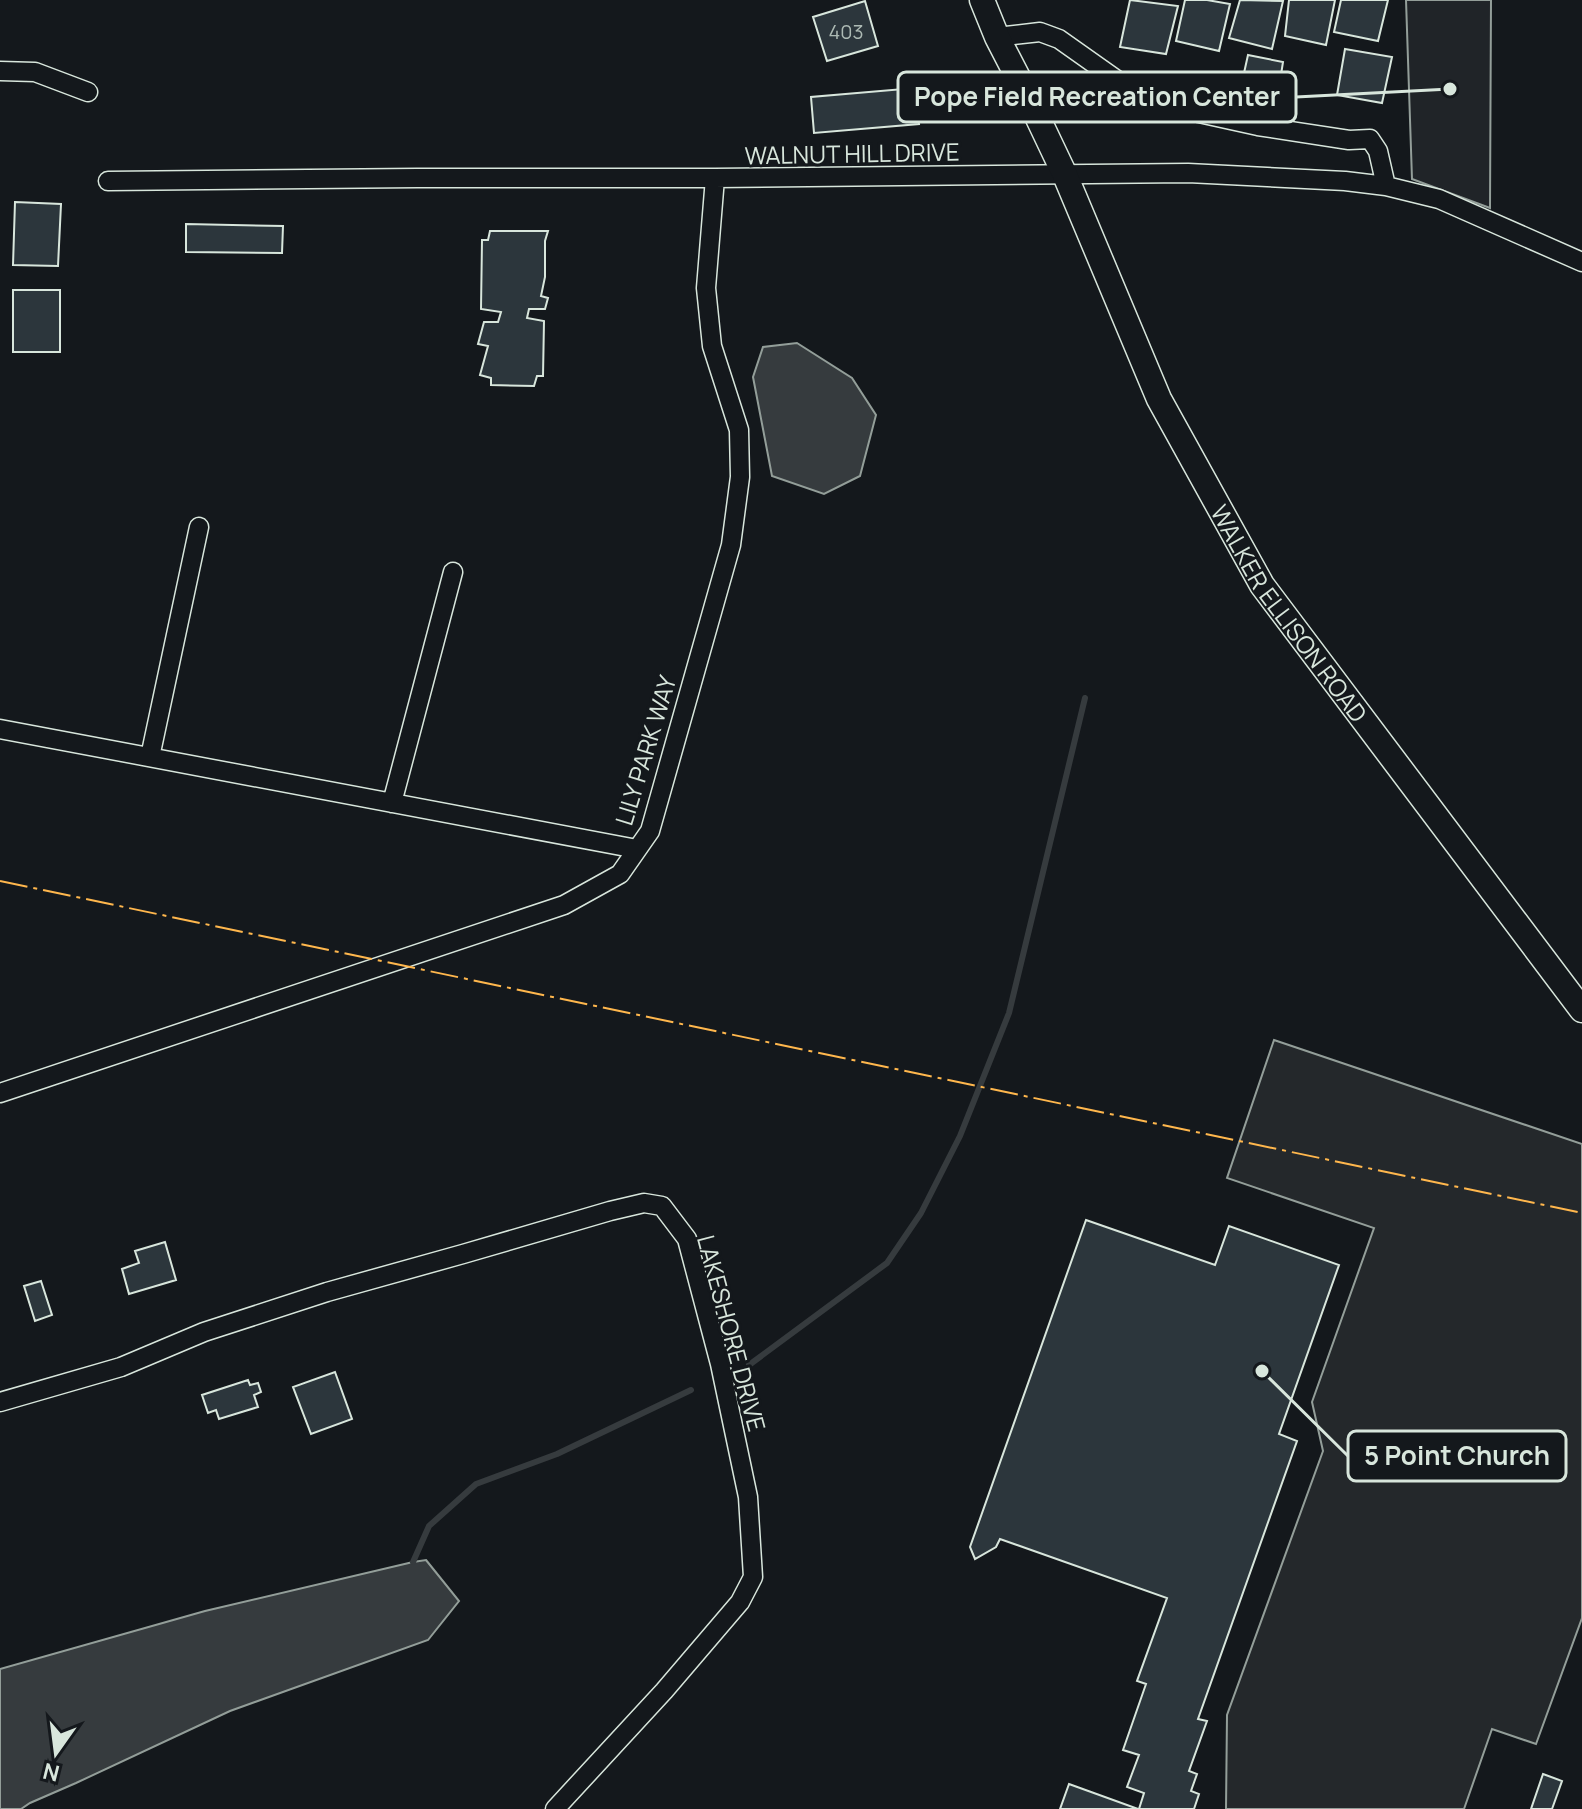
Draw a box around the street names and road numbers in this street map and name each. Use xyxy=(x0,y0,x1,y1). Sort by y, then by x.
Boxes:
street label: WALNUT HILL DRIVE xyxy=(744,135,960,171)
street label: WALKER ELLISON ROAD xyxy=(1204,499,1376,728)
street label: LILY PARK WAY xyxy=(607,670,684,829)
street label: LAKESHORE DRIVE xyxy=(690,1231,774,1435)

